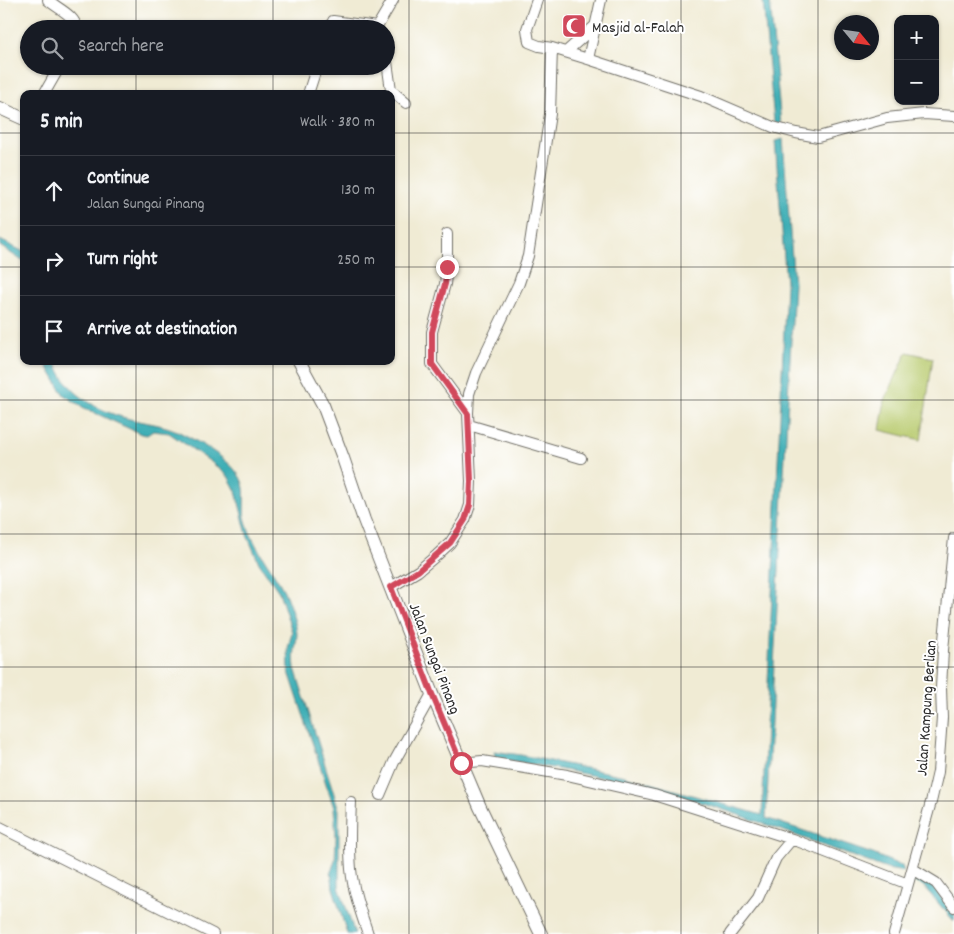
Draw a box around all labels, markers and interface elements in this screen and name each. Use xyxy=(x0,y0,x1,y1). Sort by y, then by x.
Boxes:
mosque icon: Masjid al-Falah xyxy=(561,13,587,39)
north arrow xyxy=(834,15,879,60)
map controls xyxy=(894,15,939,105)
button: + xyxy=(894,15,939,60)
place label: Masjid al-Falah xyxy=(592,17,684,40)
search box xyxy=(20,20,395,75)
icon: search xyxy=(38,34,66,62)
text: Search here xyxy=(78,34,164,61)
button: − xyxy=(894,60,939,105)
text: 5 min xyxy=(40,108,83,138)
text: Walk · 380 m xyxy=(300,111,375,134)
text: Continue xyxy=(87,166,149,193)
icon: ahead xyxy=(40,177,68,205)
text: 130 m xyxy=(341,179,375,202)
text: Jalan Sungai Pinang xyxy=(87,193,205,216)
icon: right xyxy=(40,247,68,275)
text: Turn right xyxy=(87,247,158,274)
text: 250 m xyxy=(337,249,375,272)
route end xyxy=(436,256,459,279)
icon: arrive xyxy=(40,317,68,345)
text: Arrive at destination xyxy=(87,317,237,344)
street label: Jalan Sungai Pinang xyxy=(402,600,465,718)
street label: Jalan Kampung Berlian xyxy=(911,639,944,777)
route start xyxy=(450,752,473,775)

